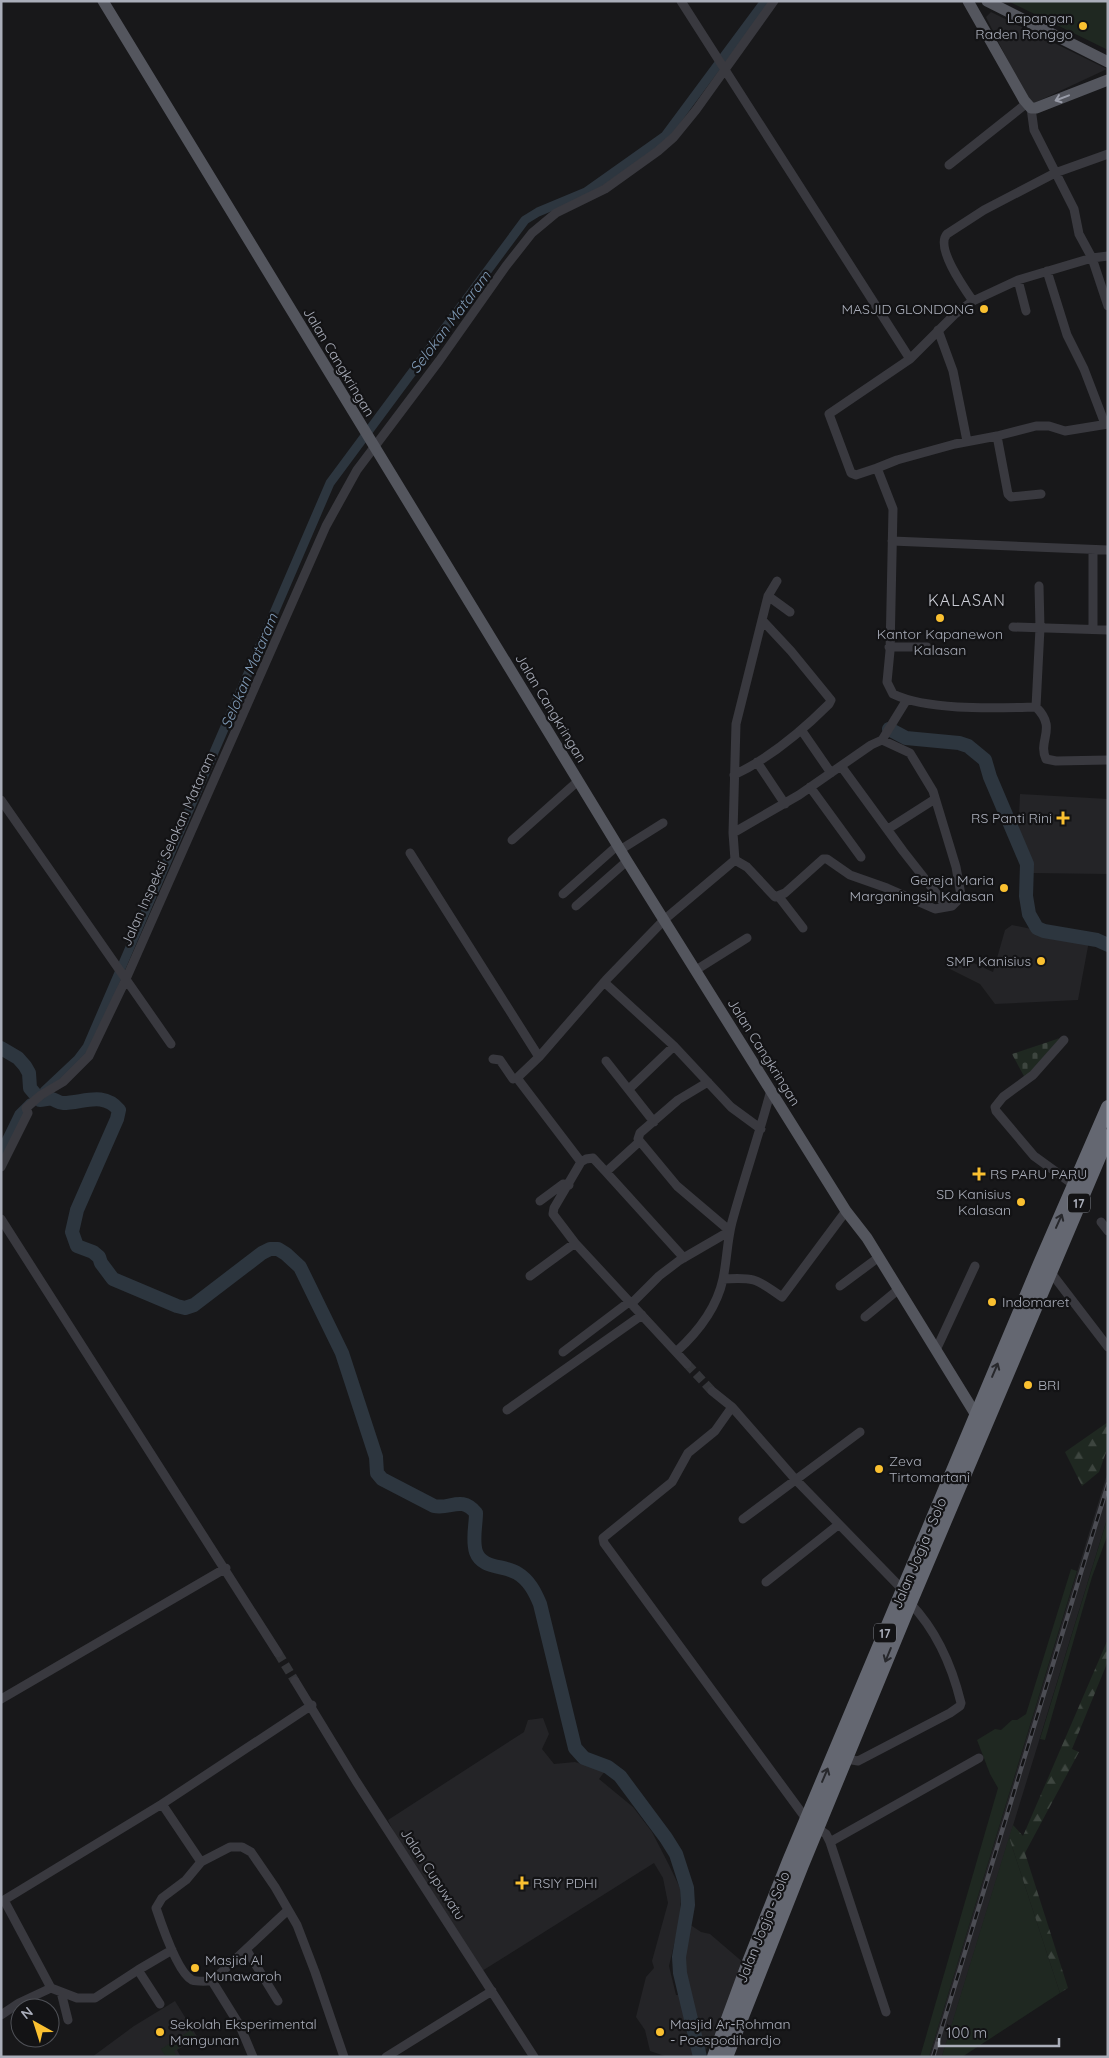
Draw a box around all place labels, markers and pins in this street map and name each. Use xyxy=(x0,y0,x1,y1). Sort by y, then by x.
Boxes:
place label: Lapangan Raden Ronggo xyxy=(975,9,1073,43)
marker: Lapangan Raden Ronggo xyxy=(1077,20,1089,32)
place label: MASJID GLONDONG xyxy=(841,300,974,318)
marker: MASJID GLONDONG xyxy=(978,303,990,315)
marker: Kantor Kapanewon Kalasan xyxy=(934,612,946,624)
place label: Kantor Kapanewon Kalasan xyxy=(877,625,1003,659)
place label: RS Panti Rini xyxy=(971,809,1052,827)
marker: RS Panti Rini xyxy=(1056,811,1070,825)
place label: Gereja Maria Marganingsih Kalasan xyxy=(850,871,994,905)
marker: Gereja Maria Marganingsih Kalasan xyxy=(998,882,1010,894)
place label: SMP Kanisius xyxy=(946,952,1031,970)
marker: SMP Kanisius xyxy=(1035,955,1047,967)
place label: RS PARU PARU xyxy=(990,1165,1087,1183)
marker: RS PARU PARU xyxy=(972,1167,986,1181)
place label: SD Kanisius Kalasan xyxy=(936,1185,1011,1219)
marker: SD Kanisius Kalasan xyxy=(1015,1196,1027,1208)
place label: Indomaret xyxy=(1002,1293,1070,1311)
marker: Indomaret xyxy=(986,1296,998,1308)
place label: BRI xyxy=(1038,1376,1060,1394)
marker: BRI xyxy=(1022,1379,1034,1391)
place label: Zeva Tirtomartani xyxy=(889,1452,970,1486)
marker: Zeva Tirtomartani xyxy=(873,1463,885,1475)
place label: RSIY PDHI xyxy=(533,1874,597,1892)
marker: RSIY PDHI xyxy=(515,1876,529,1890)
place label: Masjid Al Munawaroh xyxy=(205,1951,282,1985)
marker: Masjid Al Munawaroh xyxy=(189,1962,201,1974)
place label: Sekolah Eksperimental Mangunan xyxy=(170,2015,317,2049)
place label: Masjid Ar-Rohman - Poespodihardjo xyxy=(670,2015,791,2049)
marker: Sekolah Eksperimental Mangunan xyxy=(154,2026,166,2038)
marker: Masjid Ar-Rohman - Poespodihardjo xyxy=(654,2026,666,2038)

